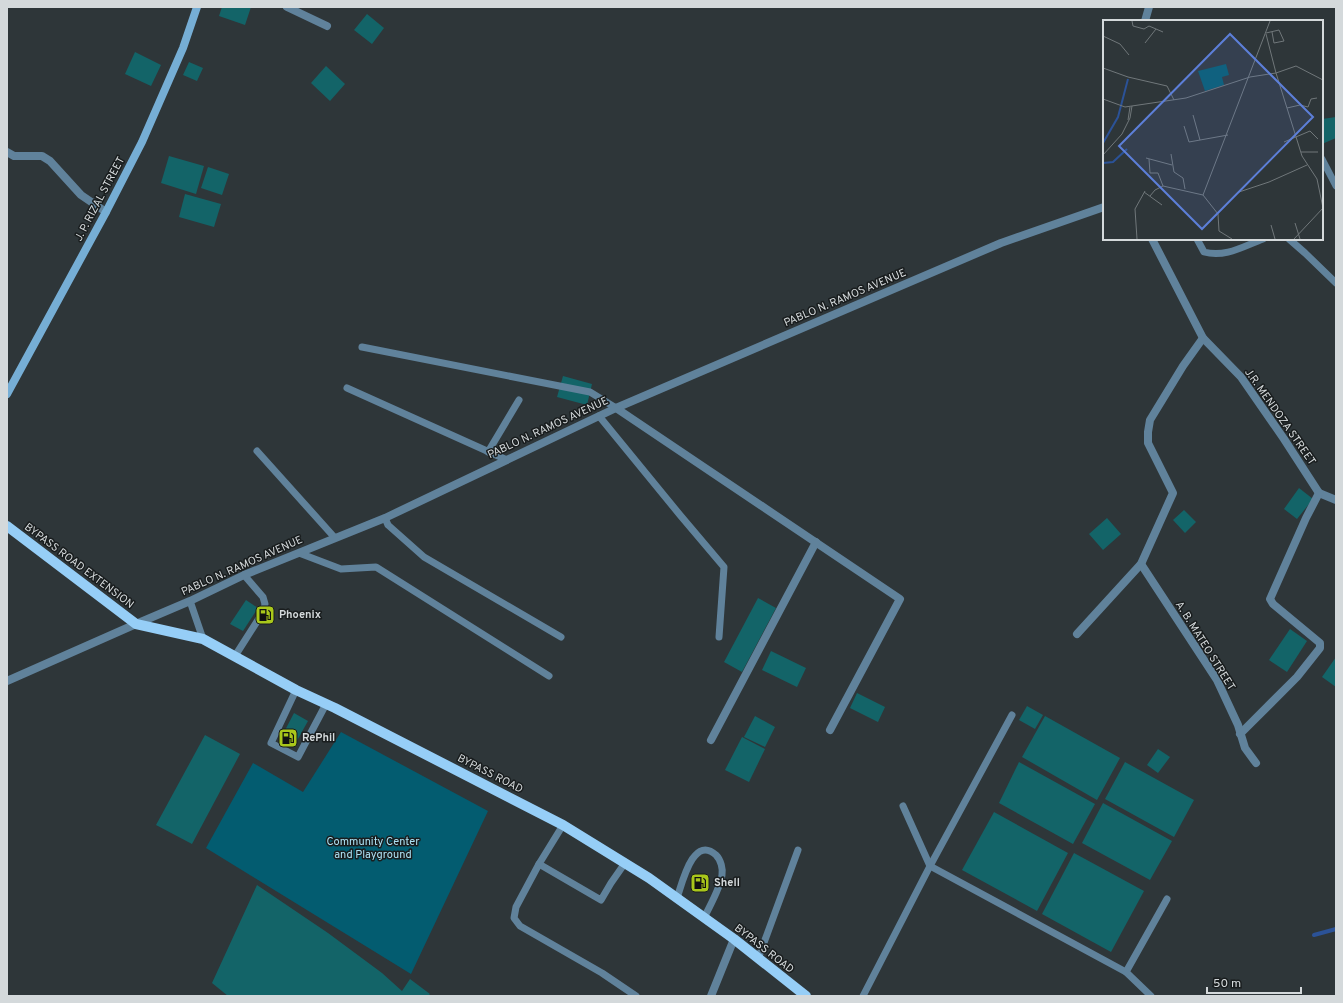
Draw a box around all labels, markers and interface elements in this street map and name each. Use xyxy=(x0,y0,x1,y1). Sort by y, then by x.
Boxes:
inset map xyxy=(1103,20,1323,240)
street label: J. P. RIZAL STREET xyxy=(72,154,128,244)
street label: PABLO N. RAMOS AVENUE xyxy=(782,266,908,330)
street label: J.R. MENDOZA STREET xyxy=(1241,366,1319,468)
street label: PABLO N. RAMOS AVENUE xyxy=(485,394,611,462)
street label: BYPASS ROAD EXTENSION xyxy=(21,520,137,612)
street label: PABLO N. RAMOS AVENUE xyxy=(179,533,305,599)
street label: A. B. MATEO STREET xyxy=(1172,599,1238,693)
fuel station icon: Phoenix xyxy=(254,604,276,626)
place label: Phoenix xyxy=(279,608,322,622)
fuel station icon: RePhil xyxy=(277,727,299,749)
place label: RePhil xyxy=(302,731,335,745)
street label: BYPASS ROAD xyxy=(455,751,525,797)
park label: Community Center and Playground xyxy=(326,835,420,862)
fuel station icon: Shell xyxy=(689,872,711,894)
place label: Shell xyxy=(714,876,740,890)
street label: BYPASS ROAD xyxy=(731,921,797,977)
scale bar xyxy=(1207,969,1301,995)
text: 50 m xyxy=(1213,976,1241,992)

